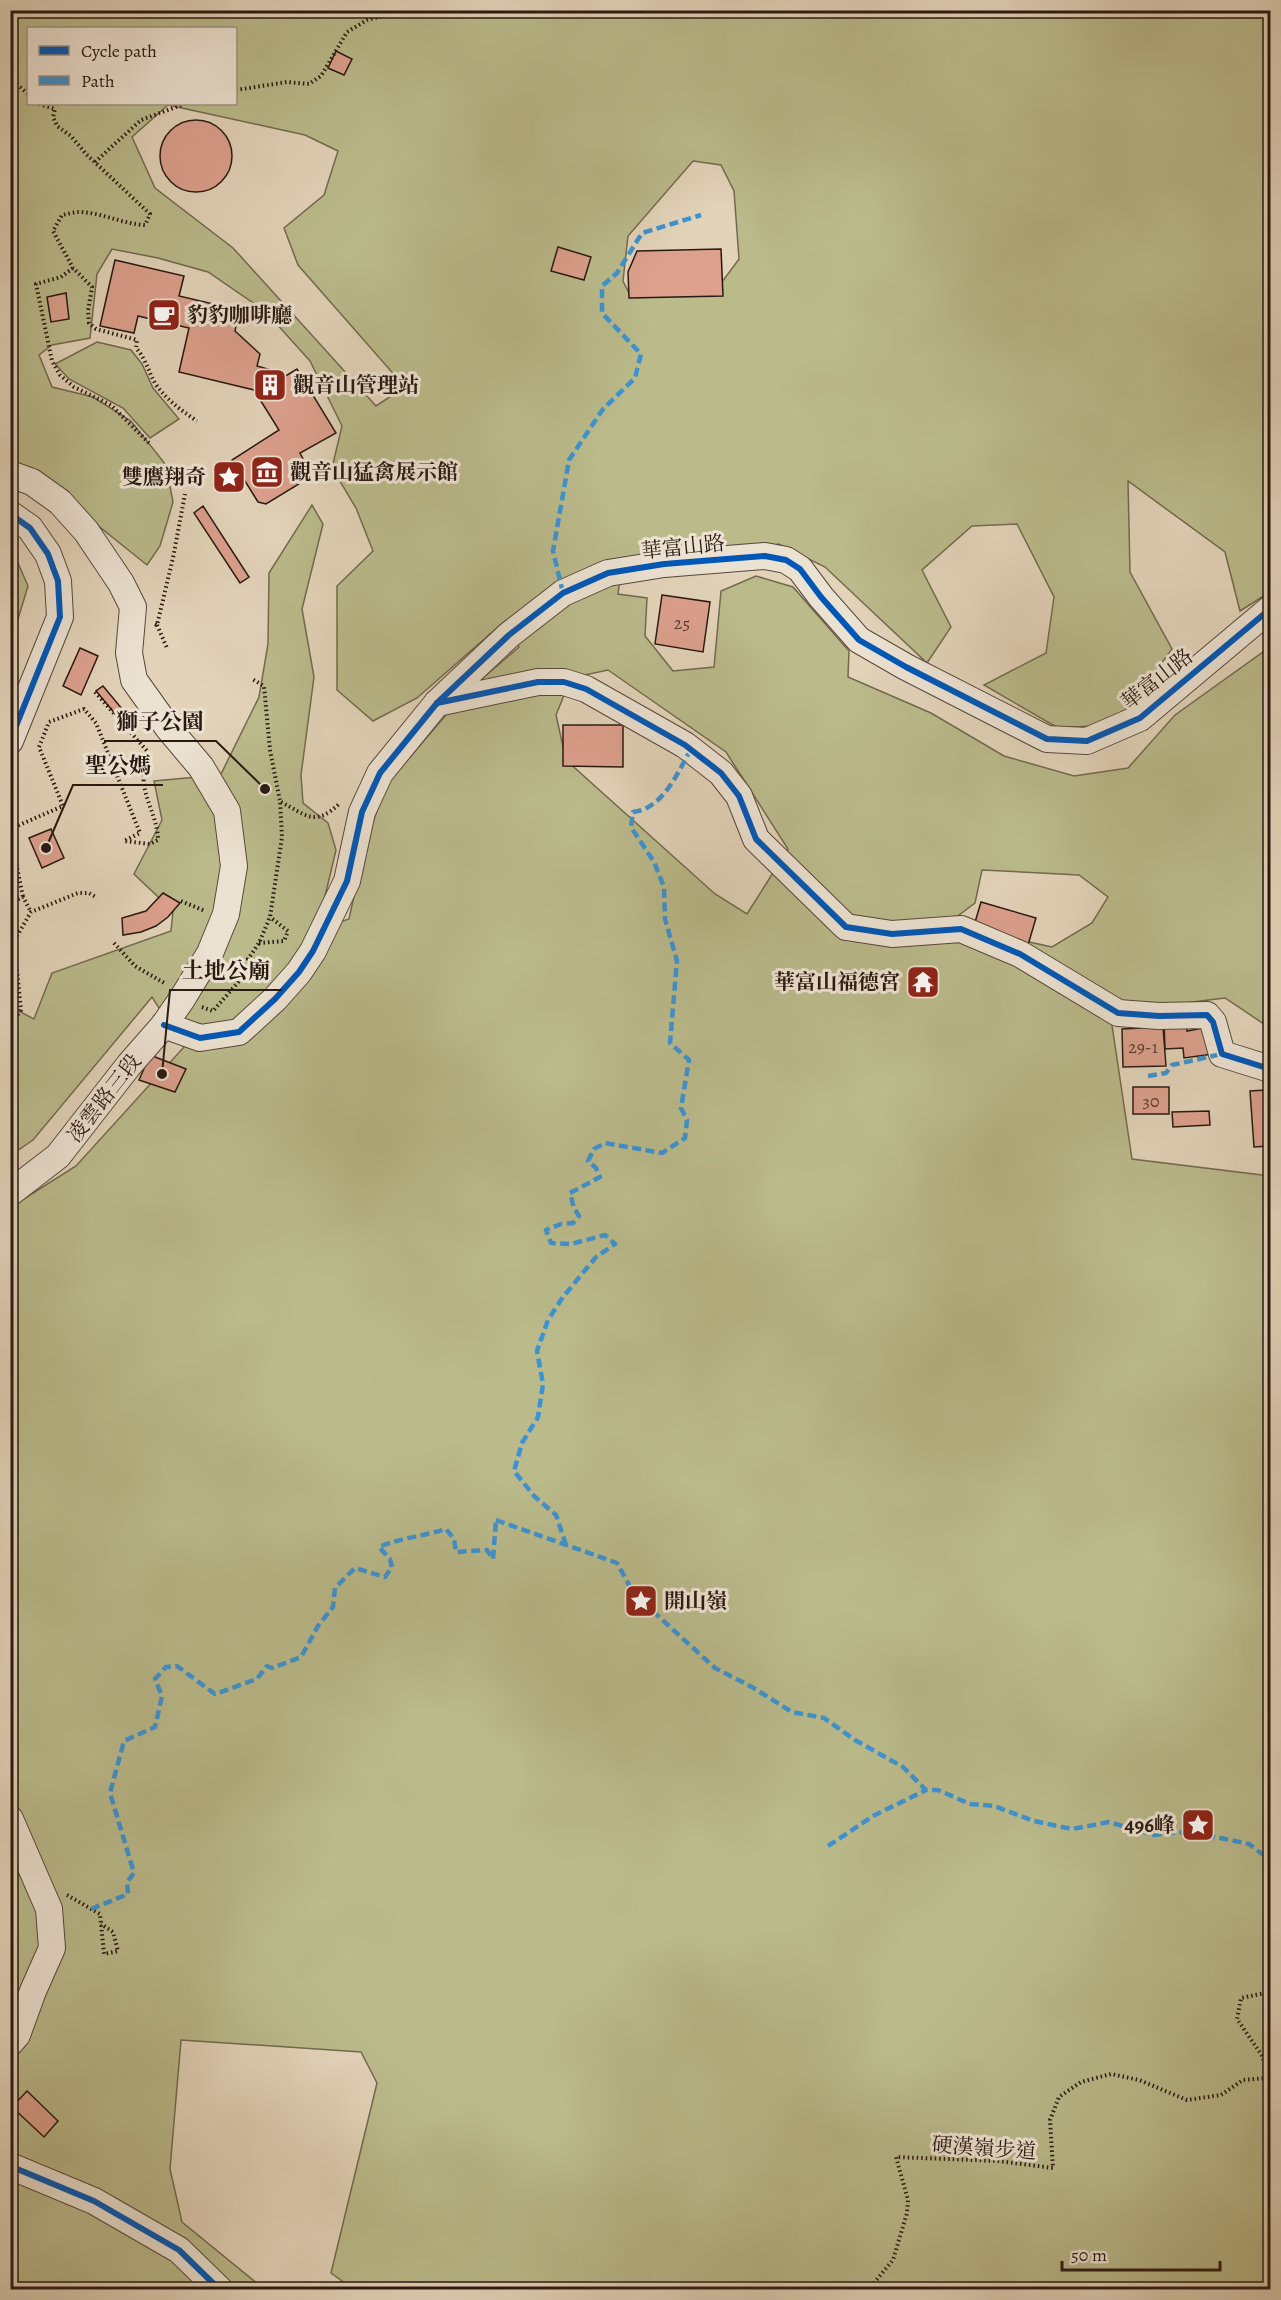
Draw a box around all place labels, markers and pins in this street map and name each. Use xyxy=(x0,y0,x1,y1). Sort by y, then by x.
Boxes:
cafe icon: 豹豹咖啡廳 xyxy=(146,297,182,333)
place label: 豹豹咖啡廳 xyxy=(187,301,292,329)
building icon: 觀音山管理站 xyxy=(252,367,288,403)
place label: 觀音山管理站 xyxy=(293,371,419,399)
museum icon: 觀音山猛禽展示館 xyxy=(249,454,285,490)
place label: 觀音山猛禽展示館 xyxy=(290,458,458,486)
place icon: 雙鷹翔奇 xyxy=(211,459,247,495)
place label: 雙鷹翔奇 xyxy=(122,463,206,491)
callout: 獅子公園 xyxy=(104,701,216,741)
callout: 聖公媽 xyxy=(73,745,163,785)
callout: 土地公廟 xyxy=(170,950,282,990)
temple icon: 華富山福德宮 xyxy=(905,964,941,1000)
place label: 華富山福德宮 xyxy=(774,968,900,996)
place icon: 開山嶺 xyxy=(623,1583,659,1619)
place label: 開山嶺 xyxy=(664,1587,727,1615)
place icon: 496峰 xyxy=(1180,1807,1216,1843)
place label: 496峰 xyxy=(1125,1811,1175,1839)

